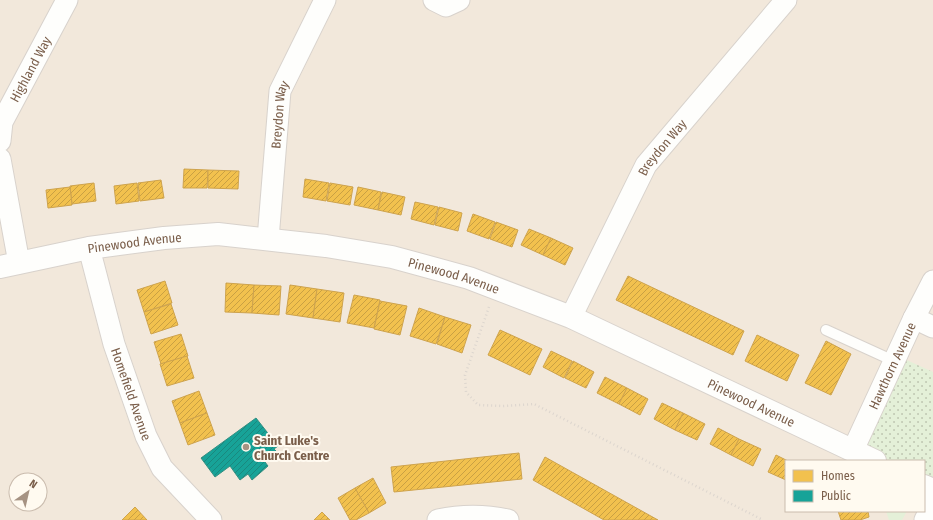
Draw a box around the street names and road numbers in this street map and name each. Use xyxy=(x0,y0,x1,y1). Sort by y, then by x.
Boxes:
street label: Highland Way xyxy=(7,34,54,105)
street label: Breydon Way xyxy=(268,78,292,149)
street label: Breydon Way xyxy=(635,116,689,178)
street label: Pinewood Avenue xyxy=(87,229,182,256)
street label: Pinewood Avenue xyxy=(407,254,502,296)
street label: Hawthorn Avenue xyxy=(865,320,919,412)
street label: Homefield Avenue xyxy=(108,346,154,443)
street label: Pinewood Avenue xyxy=(705,375,797,430)

